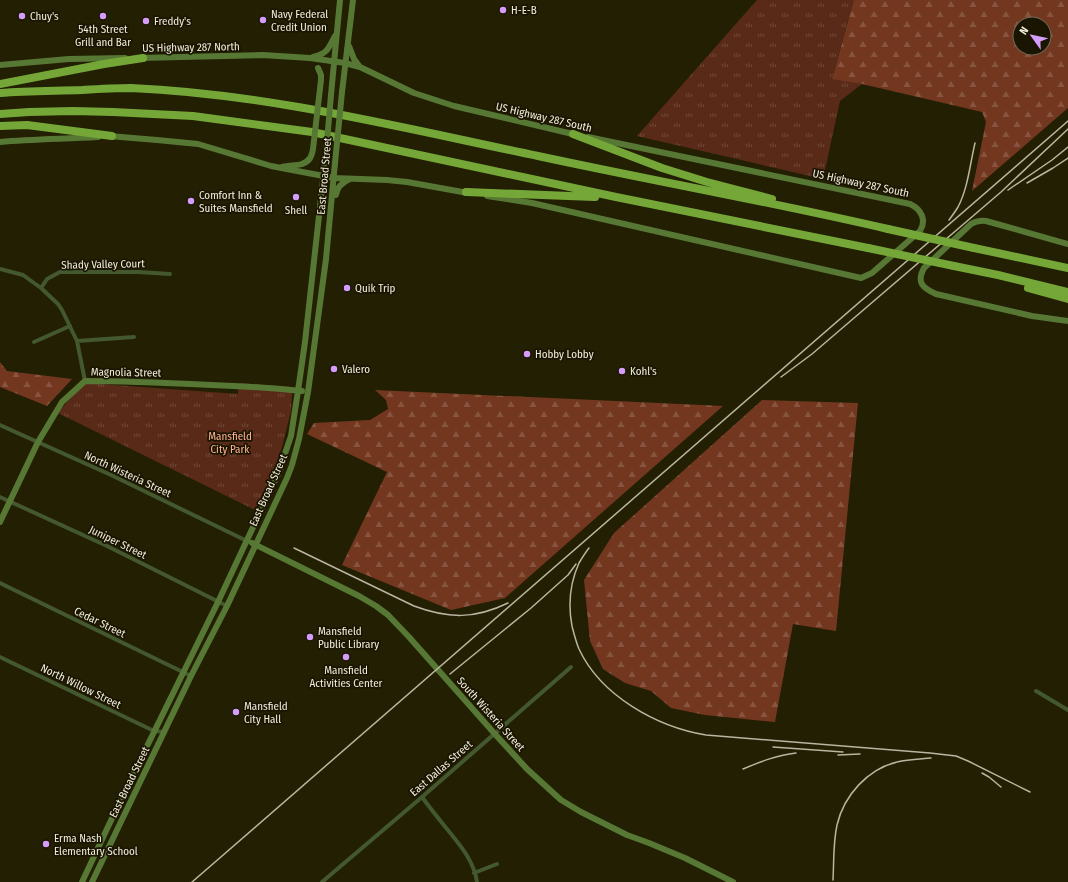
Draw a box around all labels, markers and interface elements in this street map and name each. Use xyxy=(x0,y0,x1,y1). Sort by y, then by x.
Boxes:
place label: H-E-B xyxy=(511,4,537,17)
marker: H-E-B xyxy=(498,5,508,15)
place label: Navy Federal Credit Union xyxy=(271,8,328,34)
place label: Chuy's xyxy=(30,10,59,23)
marker: Chuy's xyxy=(17,11,27,21)
marker: 54th Street Grill and Bar xyxy=(98,11,108,21)
place label: Freddy's xyxy=(154,15,191,28)
marker: Navy Federal Credit Union xyxy=(258,15,268,25)
marker: Freddy's xyxy=(141,16,151,26)
north arrow xyxy=(1012,16,1052,56)
place label: 54th Street Grill and Bar xyxy=(75,23,131,49)
text: N xyxy=(1017,25,1031,37)
street label: US Highway 287 North xyxy=(142,40,240,55)
street label: US Highway 287 South xyxy=(495,100,593,135)
street label: East Broad Street xyxy=(315,137,334,215)
street label: US Highway 287 South xyxy=(811,167,910,200)
place label: Comfort Inn & Suites Mansfield xyxy=(199,189,273,215)
marker: Shell xyxy=(291,192,301,202)
marker: Comfort Inn & Suites Mansfield xyxy=(186,196,196,206)
place label: Shell xyxy=(285,204,307,217)
street label: Shady Valley Court xyxy=(61,257,145,272)
place label: Quik Trip xyxy=(355,282,396,295)
marker: Quik Trip xyxy=(342,283,352,293)
place label: Hobby Lobby xyxy=(535,348,594,361)
marker: Hobby Lobby xyxy=(522,349,532,359)
place label: Valero xyxy=(342,363,370,376)
marker: Valero xyxy=(329,364,339,374)
street label: Magnolia Street xyxy=(91,365,162,380)
place label: Kohl's xyxy=(630,365,657,378)
marker: Kohl's xyxy=(617,366,627,376)
park label: Mansfield City Park xyxy=(208,430,252,456)
street label: North Wisteria Street xyxy=(82,449,174,500)
street label: East Broad Street xyxy=(247,452,290,528)
street label: Juniper Street xyxy=(87,523,149,562)
street label: Cedar Street xyxy=(72,604,128,641)
place label: Mansfield Public Library xyxy=(318,625,379,651)
marker: Mansfield Public Library xyxy=(305,632,315,642)
marker: Mansfield Activities Center xyxy=(341,652,351,662)
street label: North Willow Street xyxy=(39,661,123,712)
place label: Mansfield Activities Center xyxy=(310,664,383,690)
street label: South Wisteria Street xyxy=(454,675,528,754)
place label: Mansfield City Hall xyxy=(244,700,288,726)
marker: Mansfield City Hall xyxy=(231,707,241,717)
street label: East Dallas Street xyxy=(408,738,475,799)
street label: East Broad Street xyxy=(107,744,152,820)
place label: Erma Nash Elementary School xyxy=(54,832,138,858)
marker: Erma Nash Elementary School xyxy=(41,839,51,849)

